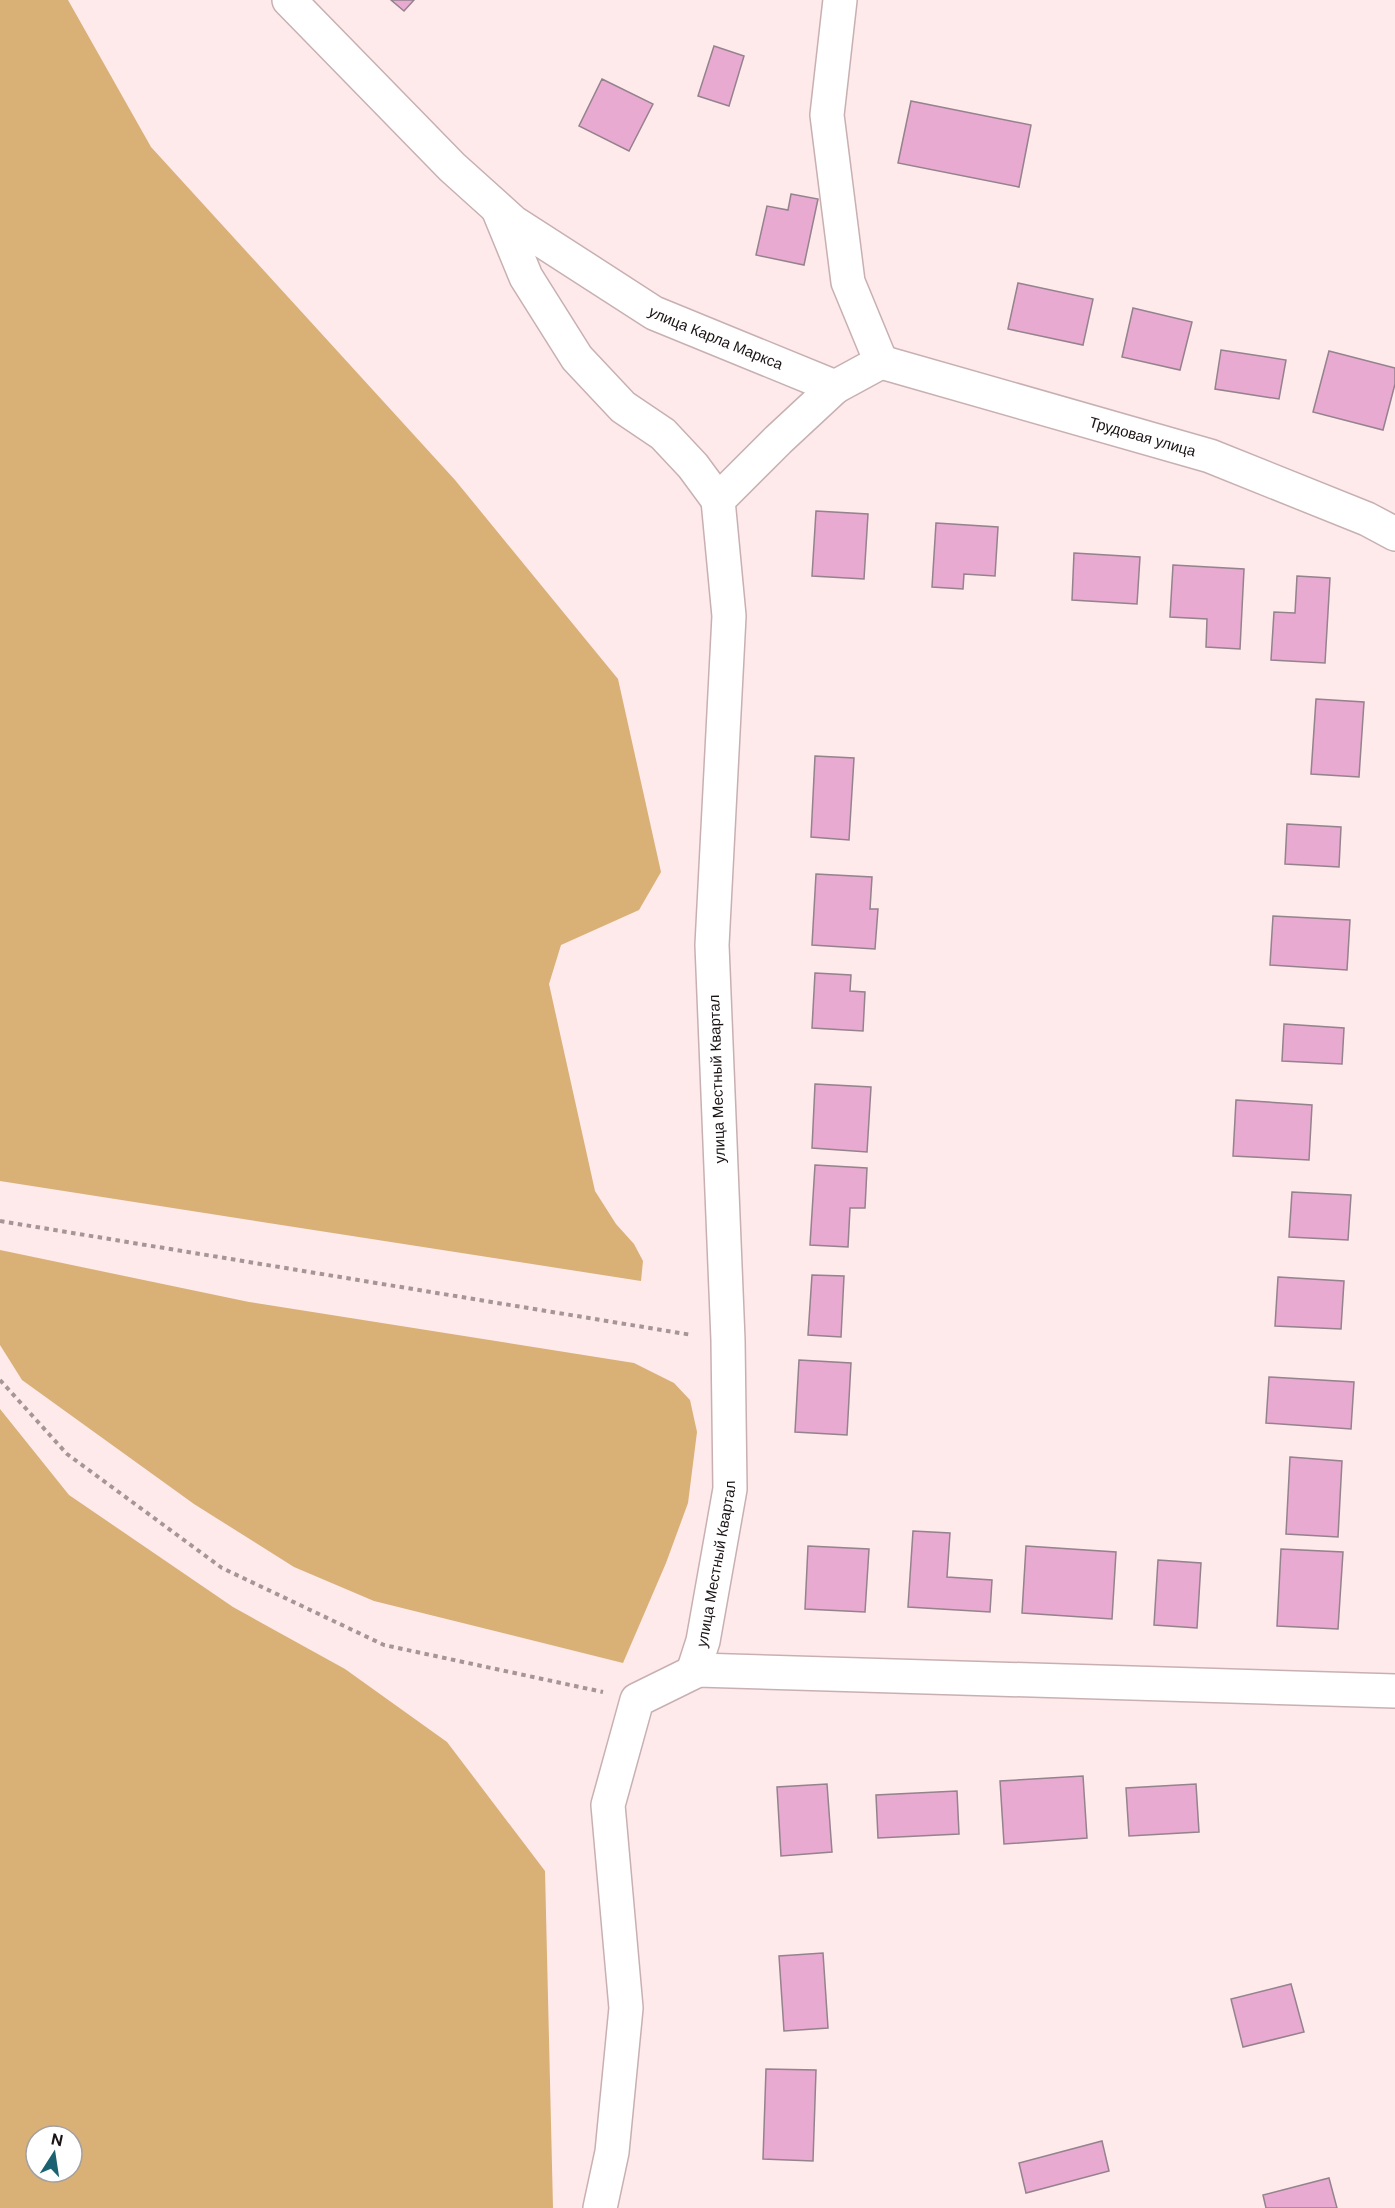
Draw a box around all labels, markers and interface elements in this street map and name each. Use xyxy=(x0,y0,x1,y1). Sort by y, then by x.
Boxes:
street label: улица Карла Маркса xyxy=(644,302,786,375)
street label: Трудовая улица xyxy=(1087,412,1199,462)
street label: улица Местный Квартал xyxy=(704,994,730,1164)
street label: улица Местный Квартал xyxy=(692,1480,740,1650)
north arrow xyxy=(24,2124,84,2184)
text: N xyxy=(49,2128,65,2151)

